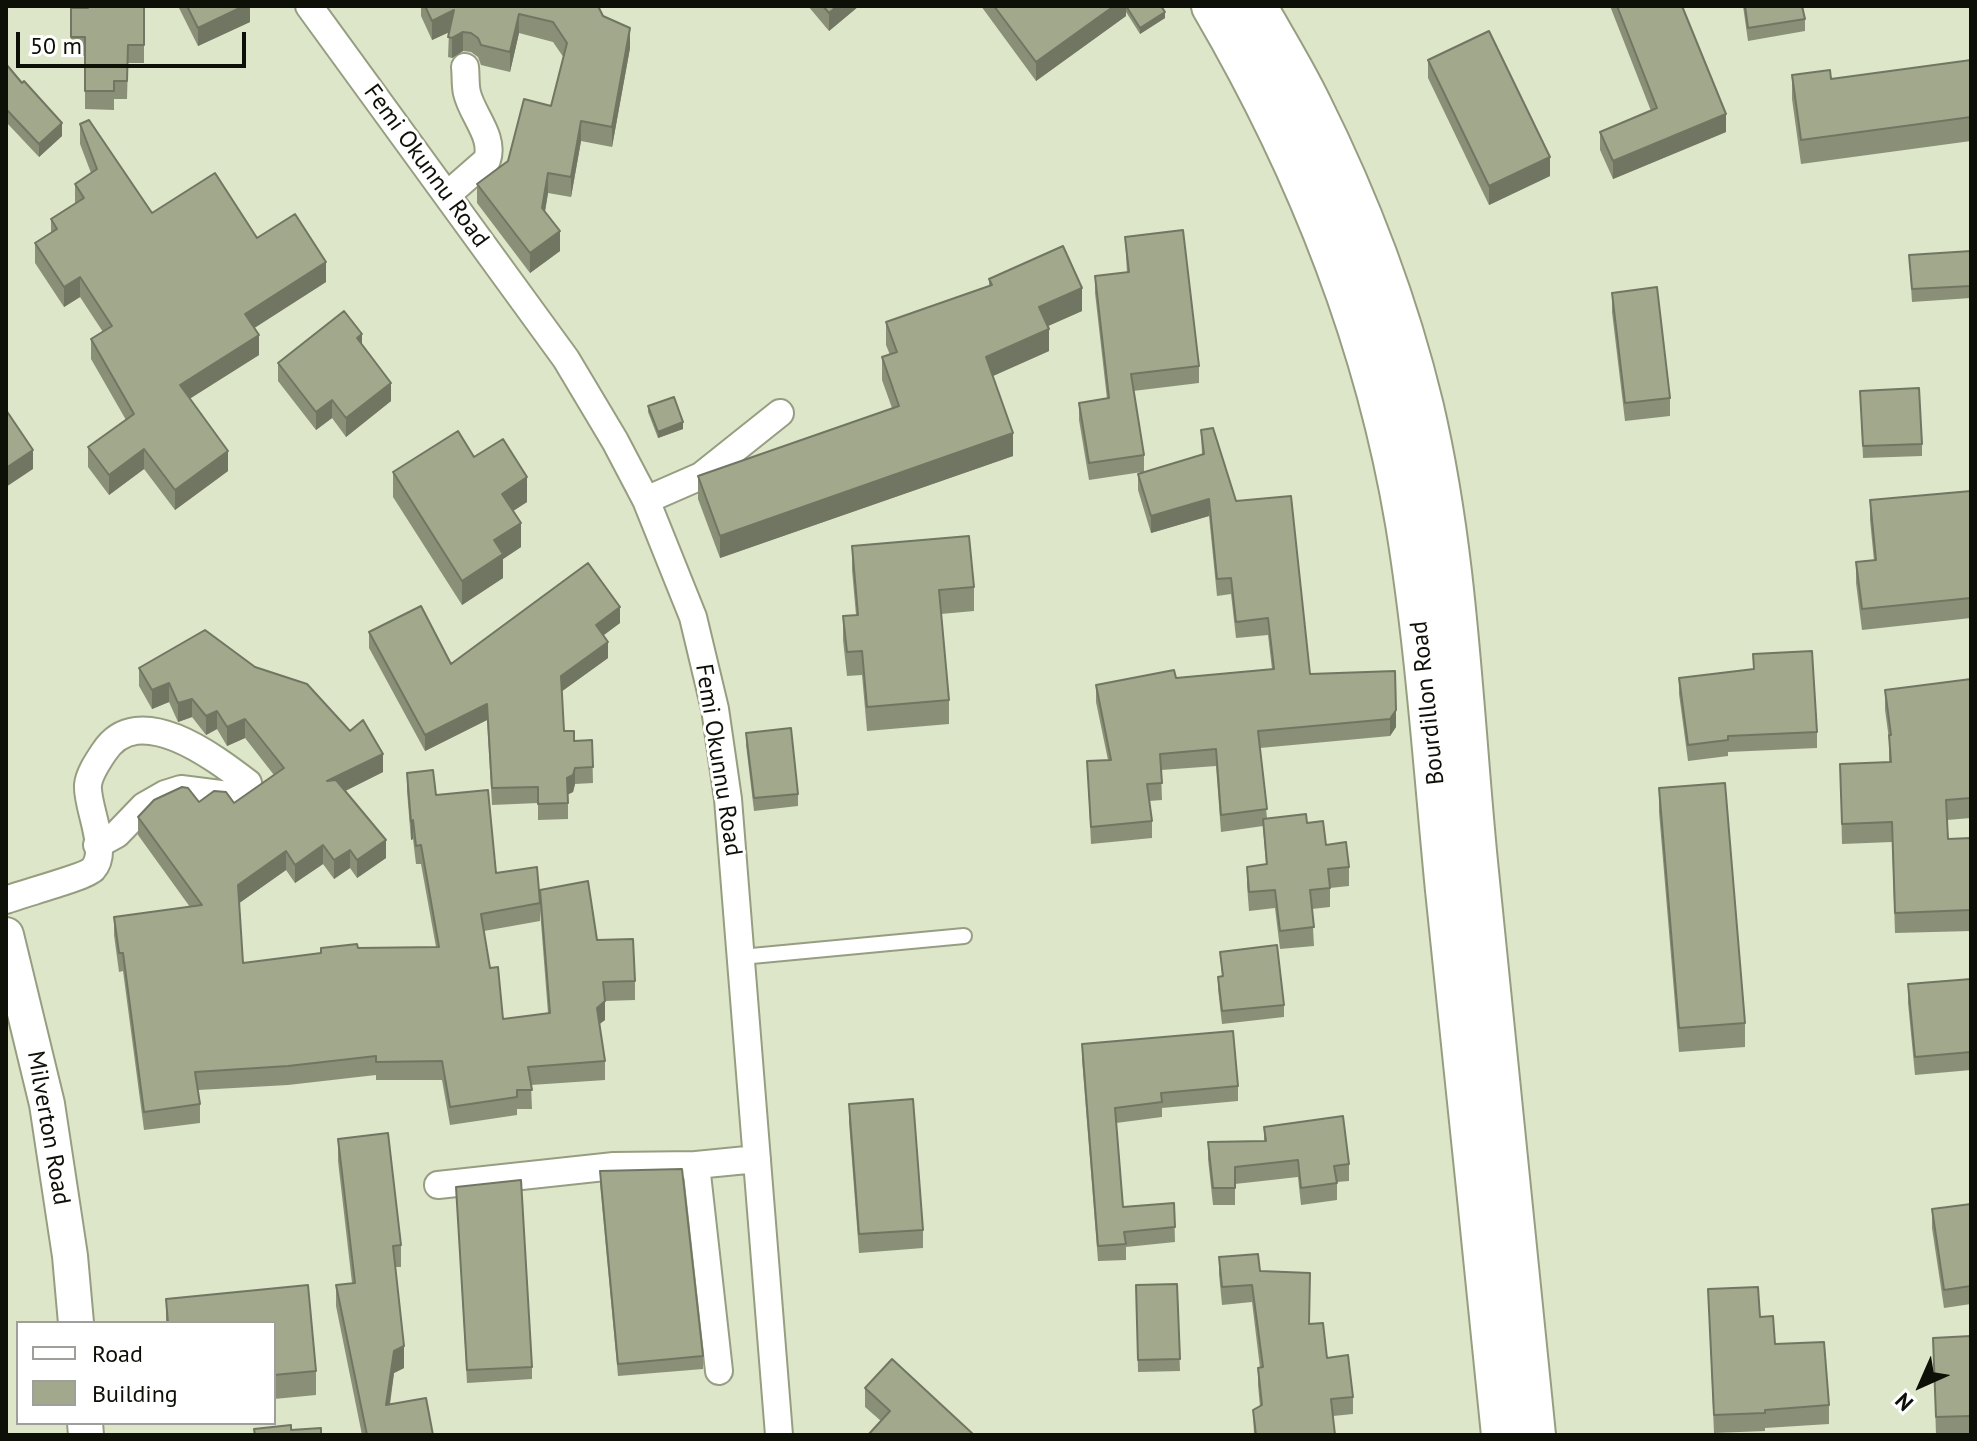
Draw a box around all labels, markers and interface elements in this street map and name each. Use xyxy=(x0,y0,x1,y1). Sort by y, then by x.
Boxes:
scale bar xyxy=(20,16,250,66)
text: 50 m xyxy=(30,30,82,61)
street label: Femi Okunnu Road xyxy=(357,79,495,253)
street label: Bourdillon Road xyxy=(1405,620,1451,786)
street label: Femi Okunnu Road xyxy=(689,662,747,858)
street label: Milverton Road xyxy=(20,1049,76,1207)
legend xyxy=(16,1321,276,1425)
text: Road xyxy=(92,1338,143,1369)
north arrow xyxy=(1881,1345,1961,1425)
text: Building xyxy=(92,1378,178,1409)
text: N xyxy=(1889,1387,1919,1417)

